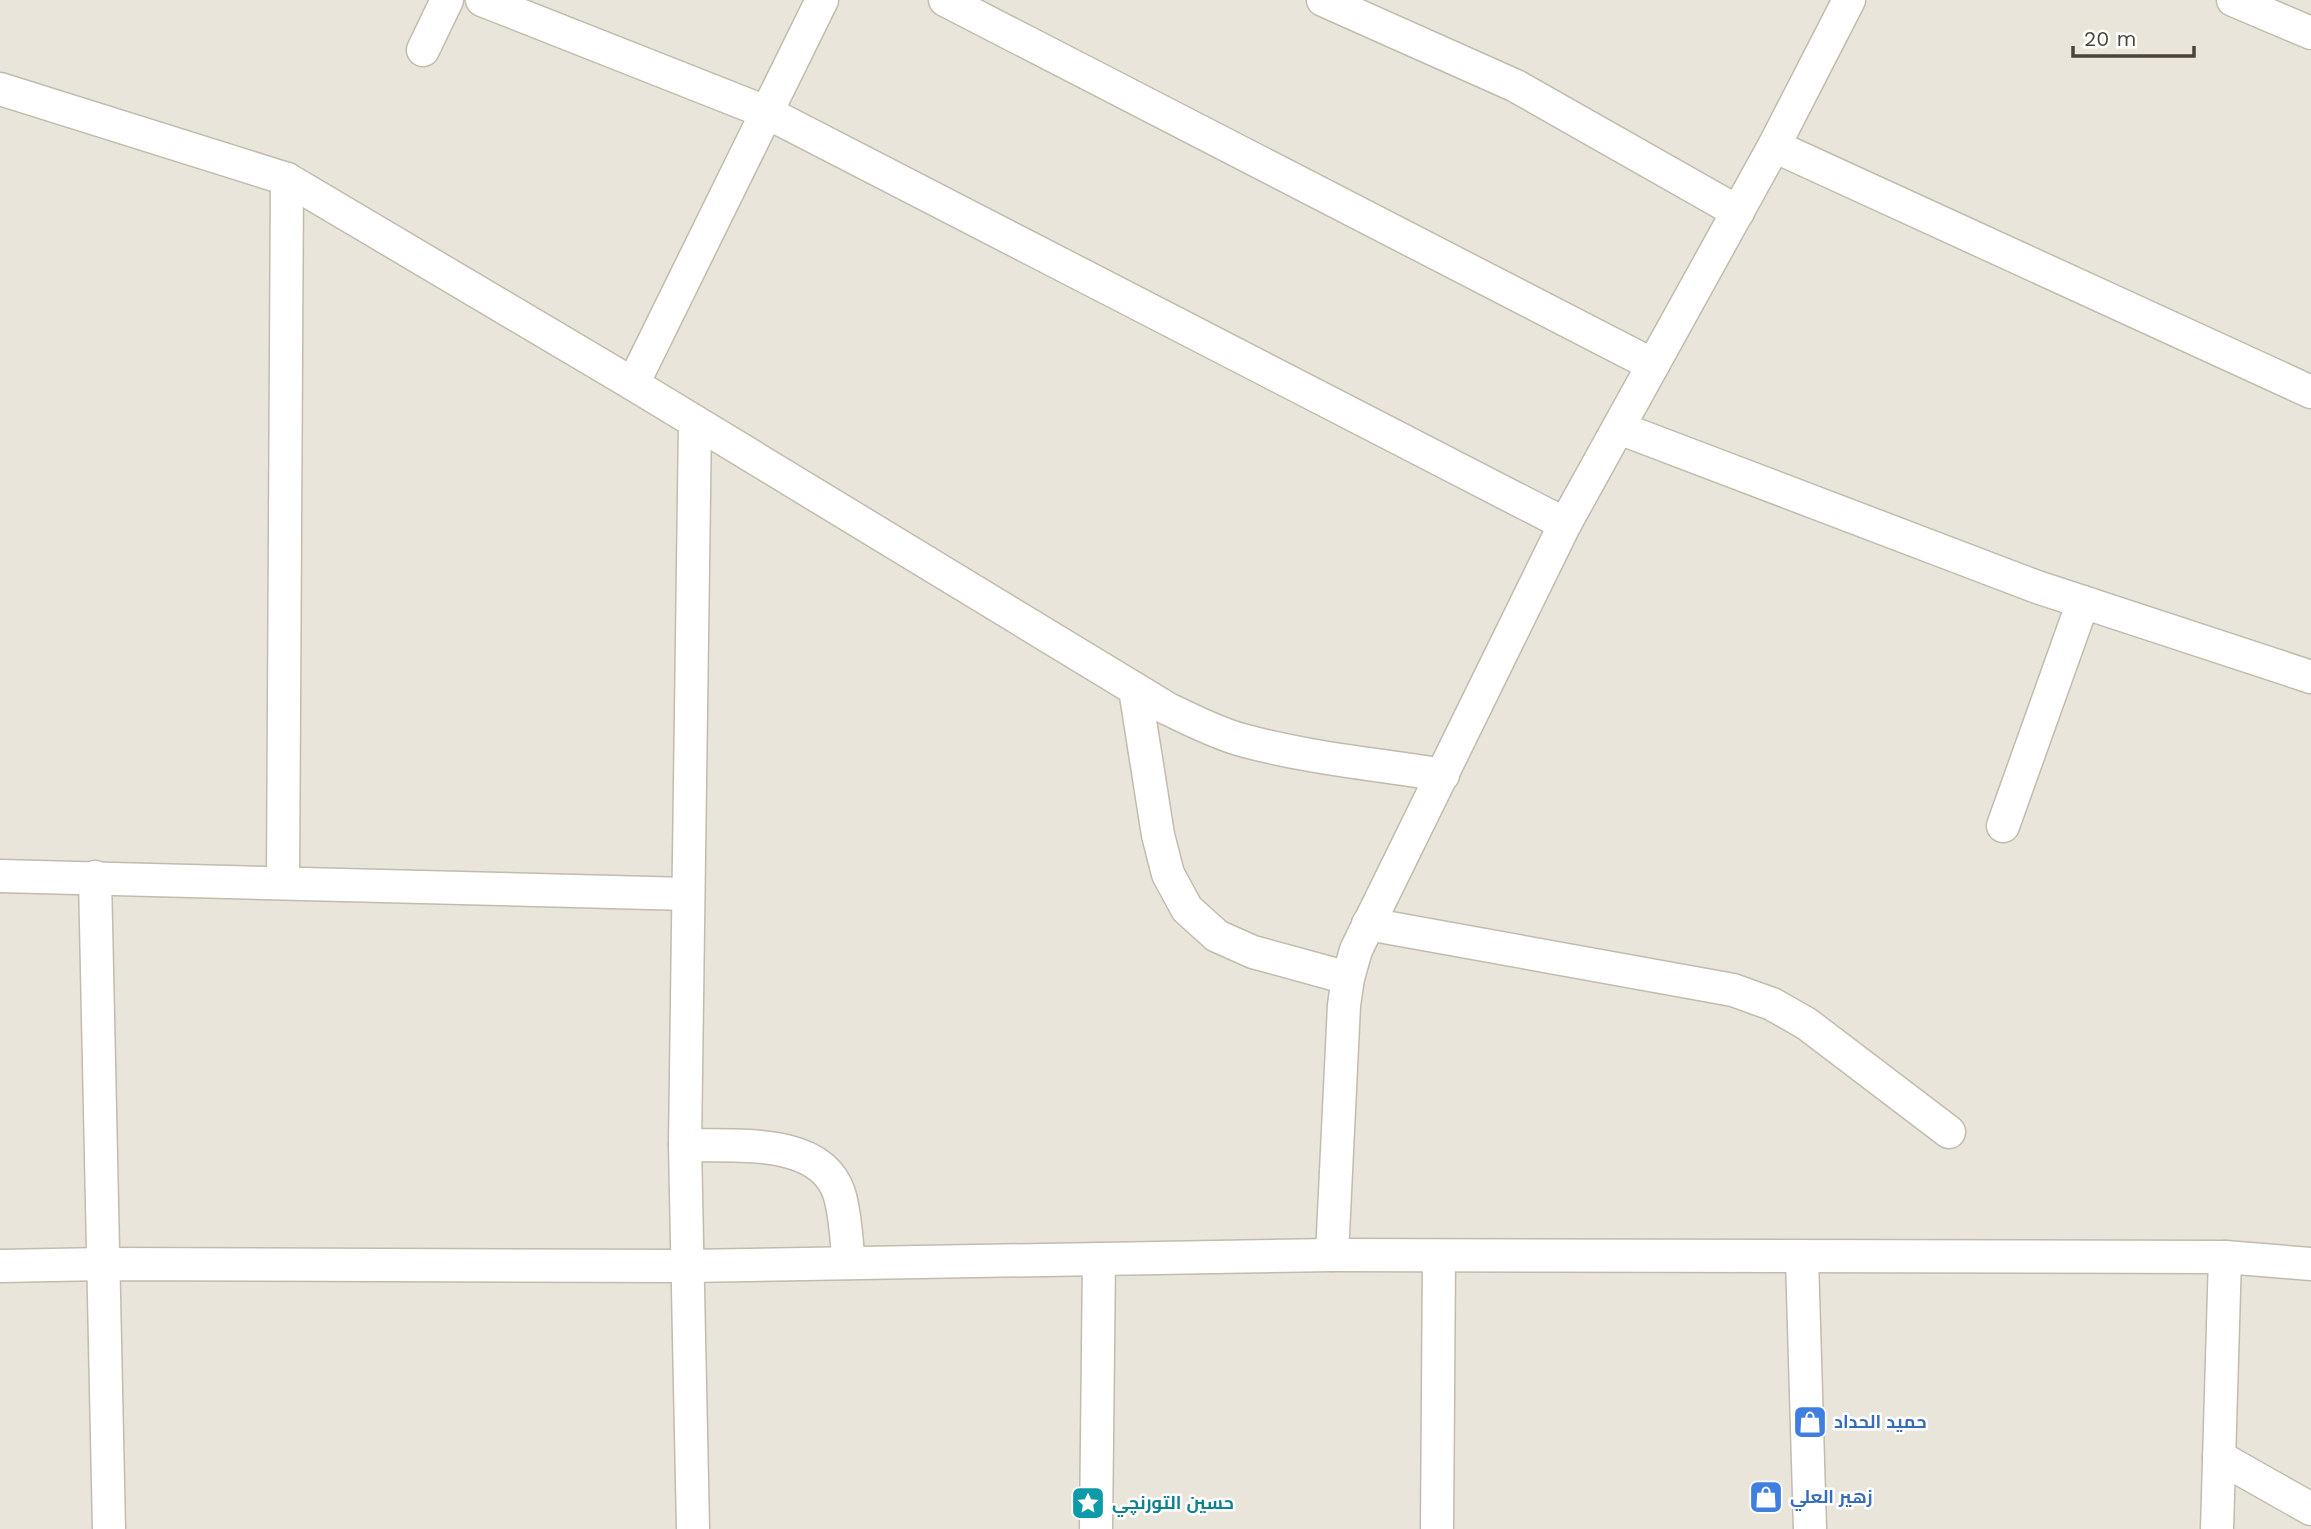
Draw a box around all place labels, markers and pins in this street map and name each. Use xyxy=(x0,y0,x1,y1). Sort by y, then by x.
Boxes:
shop icon: حميد الحداد xyxy=(1791,1403,1829,1441)
place label: حميد الحداد xyxy=(1834,1411,1927,1432)
shop icon: زهير العلي xyxy=(1747,1478,1785,1516)
place icon: حسين التورنچي xyxy=(1069,1484,1107,1522)
place label: زهير العلي xyxy=(1790,1486,1872,1512)
place label: حسين التورنچي xyxy=(1112,1492,1234,1518)

